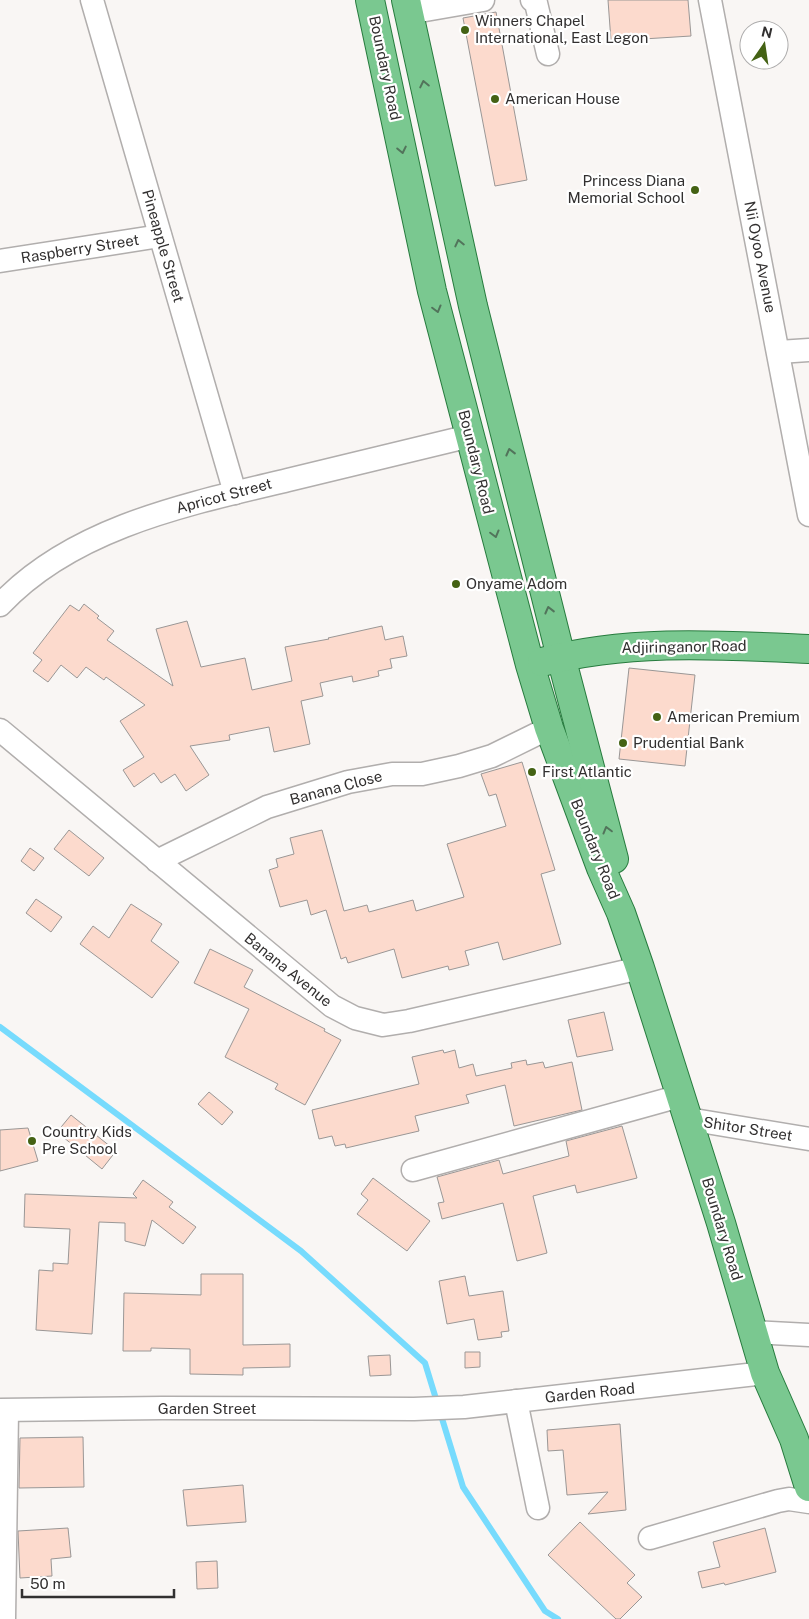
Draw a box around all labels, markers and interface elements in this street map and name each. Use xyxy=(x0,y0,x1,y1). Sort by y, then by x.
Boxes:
place label: Winners Chapel International, East Legon xyxy=(475,12,648,46)
street label: Boundary Road xyxy=(366,14,405,122)
north arrow xyxy=(739,20,789,70)
text: N xyxy=(760,23,774,41)
marker: Winners Chapel International, East Legon xyxy=(459,24,471,36)
one-way arrow xyxy=(419,80,430,89)
place label: American House xyxy=(505,90,620,107)
marker: American House xyxy=(489,93,501,105)
one-way arrow xyxy=(396,146,407,155)
place label: Princess Diana Memorial School xyxy=(568,172,685,206)
marker: Princess Diana Memorial School xyxy=(689,184,701,196)
street label: Pineapple Street xyxy=(139,187,188,304)
street label: Nii Oyoo Avenue xyxy=(741,200,780,314)
street label: Raspberry Street xyxy=(20,231,140,266)
one-way arrow xyxy=(454,239,465,248)
one-way arrow xyxy=(431,305,441,313)
street label: Boundary Road xyxy=(455,408,498,516)
one-way arrow xyxy=(505,448,516,457)
street label: Apricot Street xyxy=(174,474,274,517)
one-way arrow xyxy=(489,530,500,539)
place label: Onyame Adom xyxy=(466,575,567,592)
marker: Onyame Adom xyxy=(450,578,462,590)
one-way arrow xyxy=(544,605,555,614)
street label: Adjiringanor Road xyxy=(621,637,747,656)
place label: American Premium xyxy=(667,708,800,725)
marker: American Premium xyxy=(651,711,663,723)
place label: Prudential Bank xyxy=(633,734,744,751)
marker: Prudential Bank xyxy=(617,737,629,749)
place label: First Atlantic xyxy=(542,763,632,780)
marker: First Atlantic xyxy=(526,766,538,778)
street label: Banana Close xyxy=(288,767,384,808)
street label: Boundary Road xyxy=(568,796,623,901)
one-way arrow xyxy=(602,826,613,835)
street label: Banana Avenue xyxy=(241,929,335,1010)
street label: Shitor Street xyxy=(702,1113,794,1144)
place label: Country Kids Pre School xyxy=(42,1123,132,1157)
marker: Country Kids Pre School xyxy=(26,1135,38,1147)
street label: Boundary Road xyxy=(699,1175,746,1282)
street label: Garden Road xyxy=(544,1379,636,1406)
street label: Garden Street xyxy=(158,1400,256,1417)
scale bar xyxy=(22,1566,175,1598)
text: 50 m xyxy=(30,1575,65,1592)

